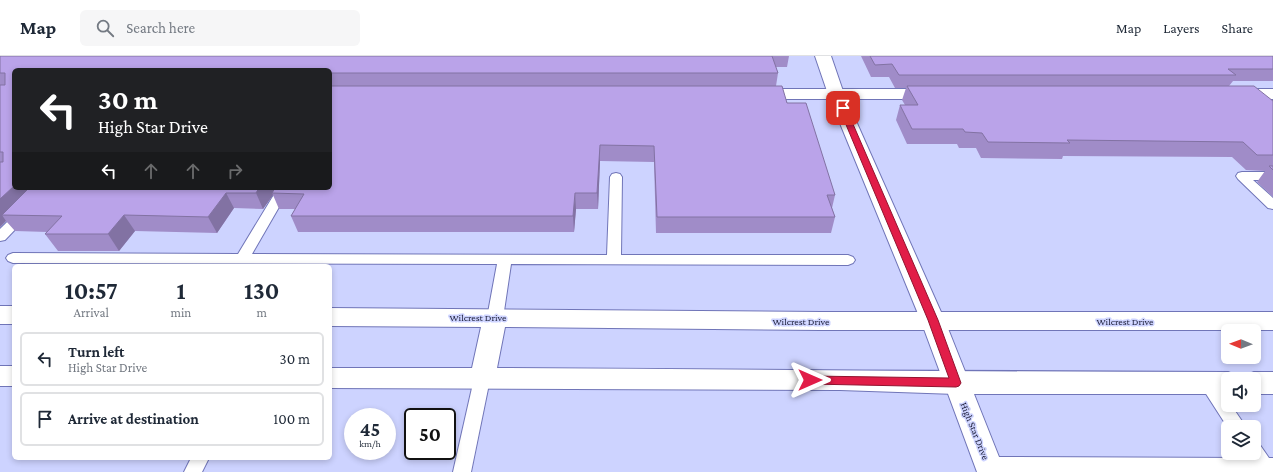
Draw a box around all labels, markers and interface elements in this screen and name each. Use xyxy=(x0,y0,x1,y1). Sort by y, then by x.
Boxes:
search box xyxy=(80,10,360,46)
text: Map xyxy=(20,17,56,38)
icon: search xyxy=(94,17,116,39)
text: Search here xyxy=(126,20,195,36)
text: Map xyxy=(1116,20,1141,36)
text: Layers xyxy=(1163,20,1200,36)
text: Share xyxy=(1222,20,1253,36)
icon: left xyxy=(32,84,84,136)
text: 30 m xyxy=(98,84,158,115)
pin xyxy=(826,91,860,125)
icon: arrive xyxy=(832,97,854,119)
text: High Star Drive xyxy=(98,117,208,137)
icon: left xyxy=(98,160,120,182)
icon: ahead xyxy=(140,160,162,182)
icon: ahead xyxy=(182,160,204,182)
icon: right xyxy=(224,160,246,182)
text: 10:57 xyxy=(65,277,118,304)
text: 1 xyxy=(176,277,185,304)
text: 130 xyxy=(244,277,279,304)
text: Arrival xyxy=(74,305,109,320)
text: min xyxy=(170,305,191,320)
text: m xyxy=(256,305,267,320)
street label: Wilcrest Drive xyxy=(449,312,507,323)
street label: Wilcrest Drive xyxy=(772,316,830,327)
street label: Wilcrest Drive xyxy=(1096,316,1154,327)
north arrow xyxy=(1221,324,1261,364)
map controls xyxy=(1221,324,1261,460)
text: Turn left xyxy=(68,344,124,360)
icon: left xyxy=(34,348,56,370)
text: 30 m xyxy=(280,351,310,367)
position arrow xyxy=(789,359,831,401)
text: High Star Drive xyxy=(68,360,147,375)
button: sound xyxy=(1221,372,1261,412)
street label: High Star Drive xyxy=(958,401,992,462)
icon: arrive xyxy=(34,408,56,430)
speed limit sign: 50 xyxy=(404,408,456,460)
text: Arrive at destination xyxy=(68,411,199,427)
text: 100 m xyxy=(273,411,310,427)
text: 45 xyxy=(360,418,380,440)
button: layers xyxy=(1221,420,1261,460)
text: km/h xyxy=(359,438,381,449)

